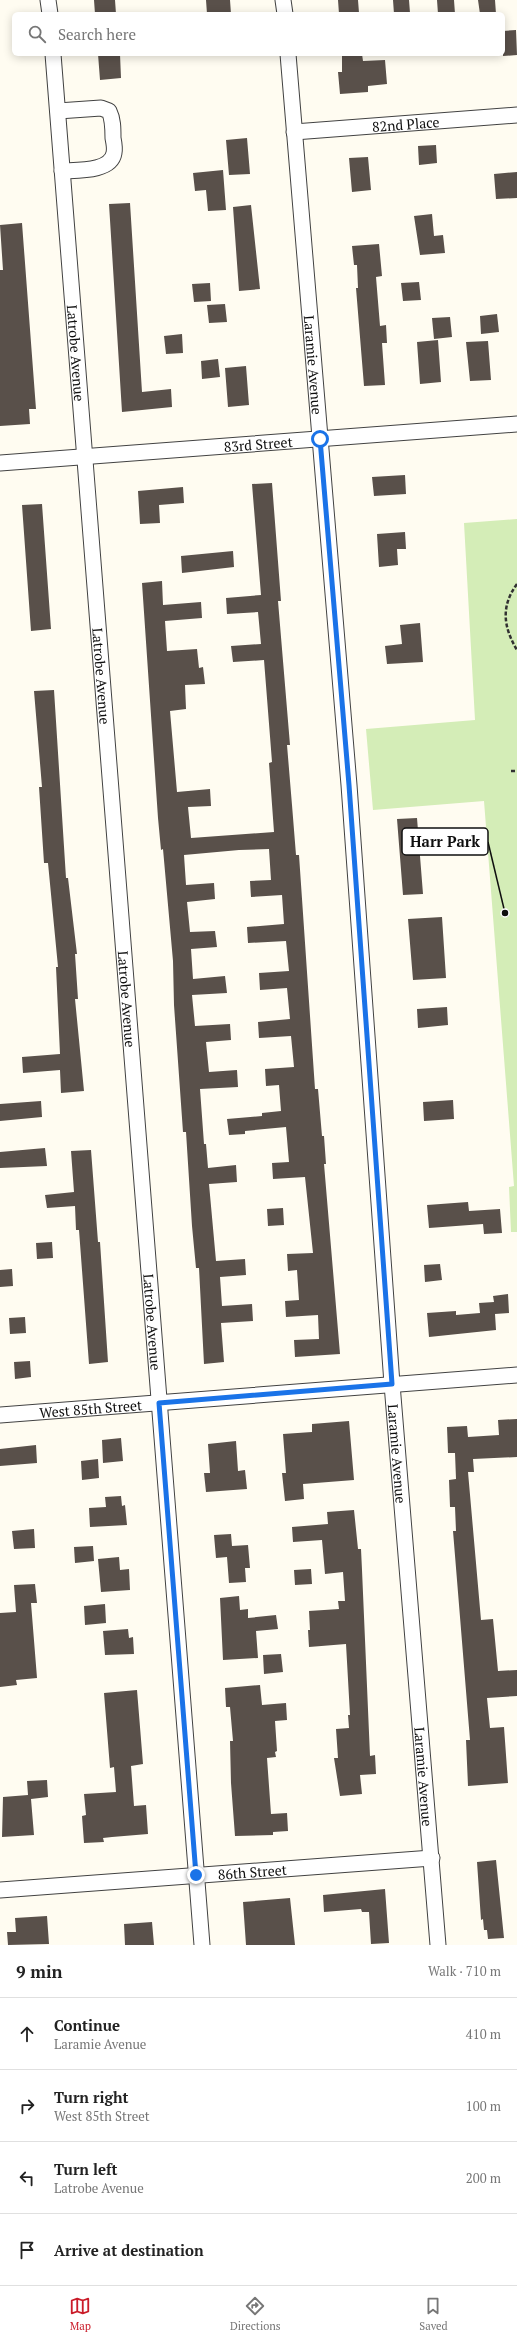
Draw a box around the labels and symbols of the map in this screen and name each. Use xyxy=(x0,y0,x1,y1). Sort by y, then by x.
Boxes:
street label: 82nd Place xyxy=(371,111,440,136)
street label: Latrobe Avenue xyxy=(63,304,90,402)
street label: Laramie Avenue xyxy=(300,314,328,415)
route start xyxy=(311,430,329,448)
street label: 83rd Street xyxy=(223,431,294,456)
street label: Latrobe Avenue xyxy=(89,627,115,725)
callout: Harr Park xyxy=(402,828,488,855)
text: Harr Park xyxy=(410,831,480,851)
street label: Latrobe Avenue xyxy=(114,950,141,1048)
street label: Latrobe Avenue xyxy=(140,1273,166,1371)
street label: West 85th Street xyxy=(39,1394,144,1421)
street label: Laramie Avenue xyxy=(384,1403,411,1504)
street label: Laramie Avenue xyxy=(411,1726,438,1827)
street label: 86th Street xyxy=(217,1859,288,1883)
route end xyxy=(187,1866,205,1884)

